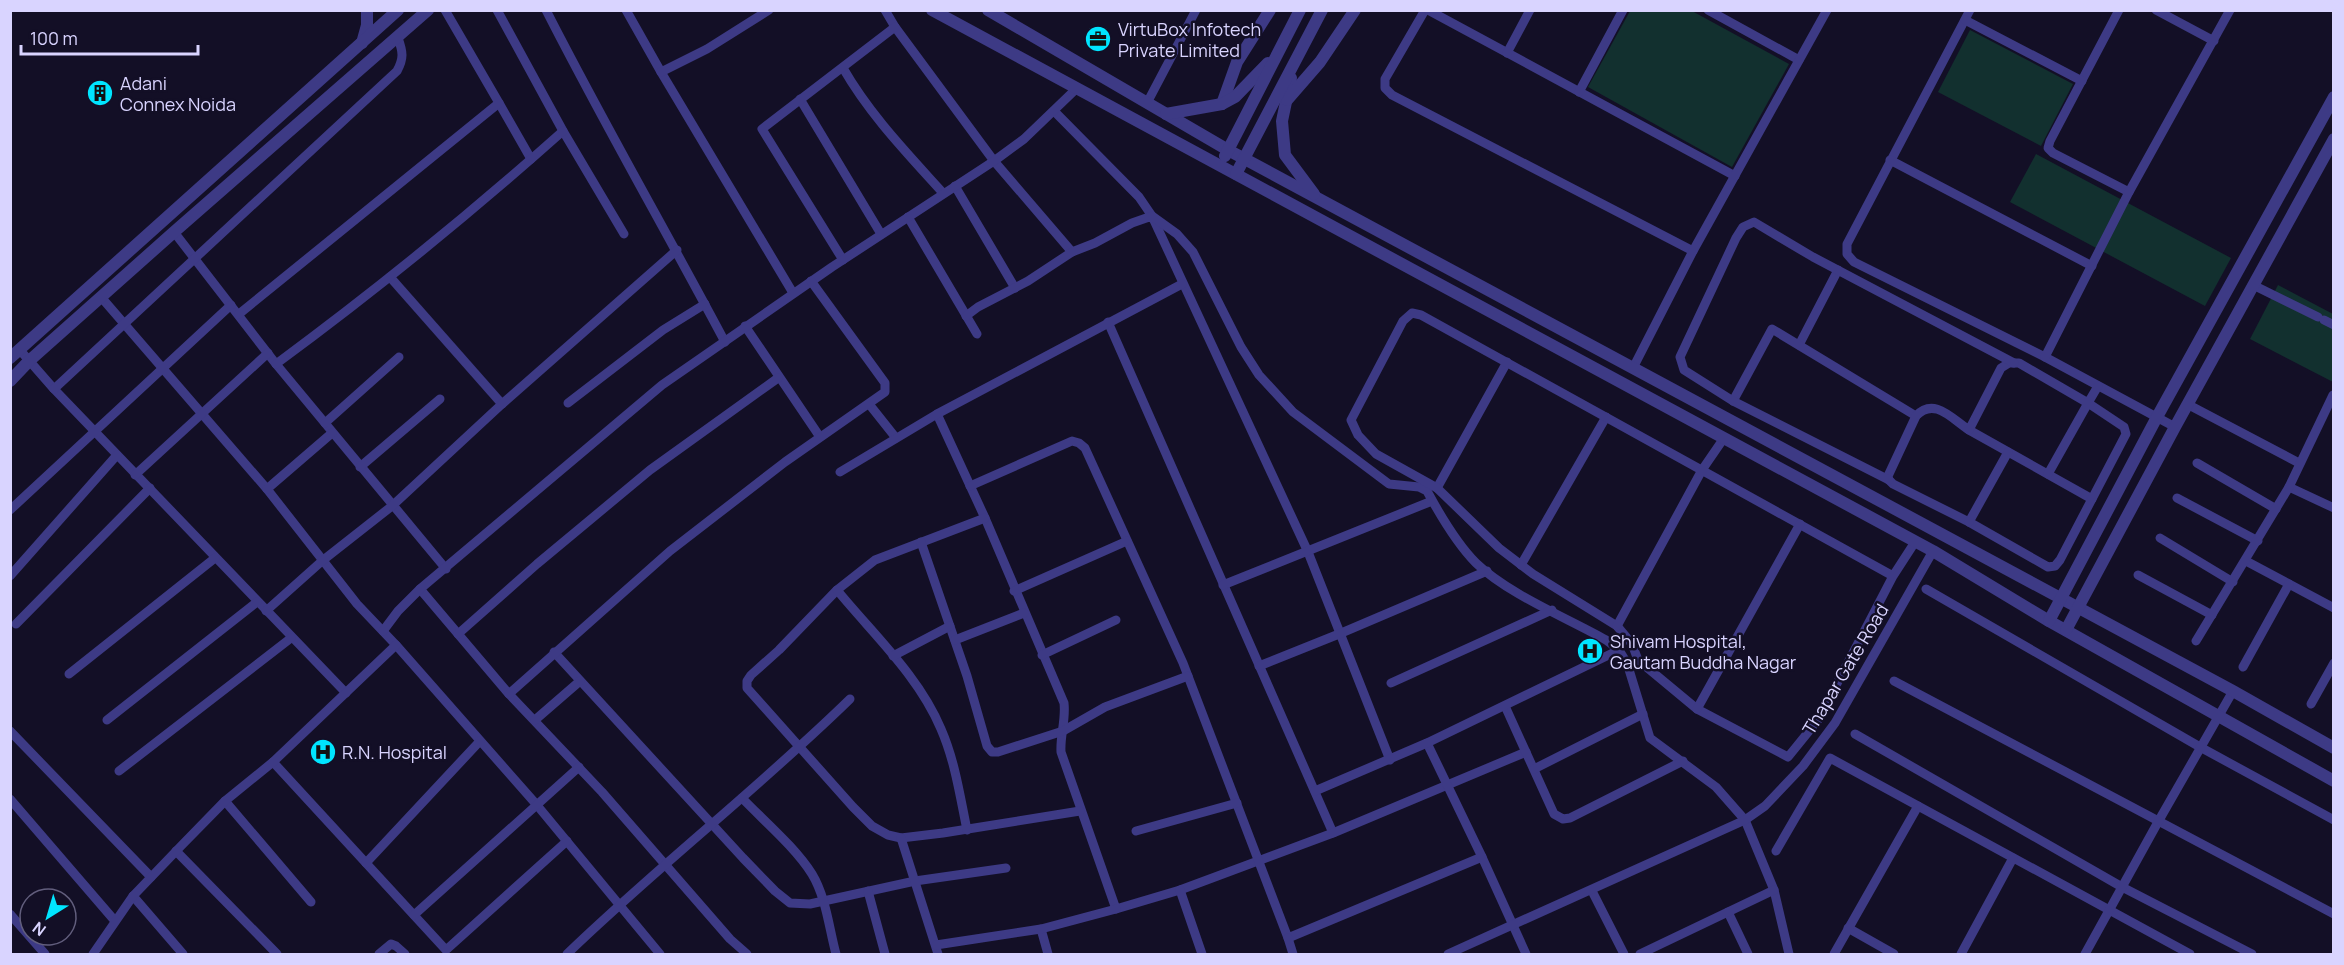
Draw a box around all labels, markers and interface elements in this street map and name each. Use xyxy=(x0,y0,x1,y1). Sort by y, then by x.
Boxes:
place label: VirtuBox Infotech Private Limited xyxy=(1118,17,1261,62)
scale bar xyxy=(21,18,198,56)
office icon: VirtuBox Infotech Private Limited xyxy=(1083,24,1113,54)
text: 100 m xyxy=(30,26,78,50)
place label: Adani Connex Noida xyxy=(120,71,236,116)
building icon: Adani Connex Noida xyxy=(85,78,115,108)
street label: Thapar Gate Road xyxy=(1796,599,1894,739)
place label: Shivam Hospital, Gautam Buddha Nagar xyxy=(1610,629,1797,674)
hospital icon: Shivam Hospital, Gautam Buddha Nagar xyxy=(1575,636,1605,666)
hospital icon: R.N. Hospital xyxy=(308,737,338,767)
place label: R.N. Hospital xyxy=(342,740,447,764)
north arrow xyxy=(18,887,78,947)
text: N xyxy=(28,917,50,941)

